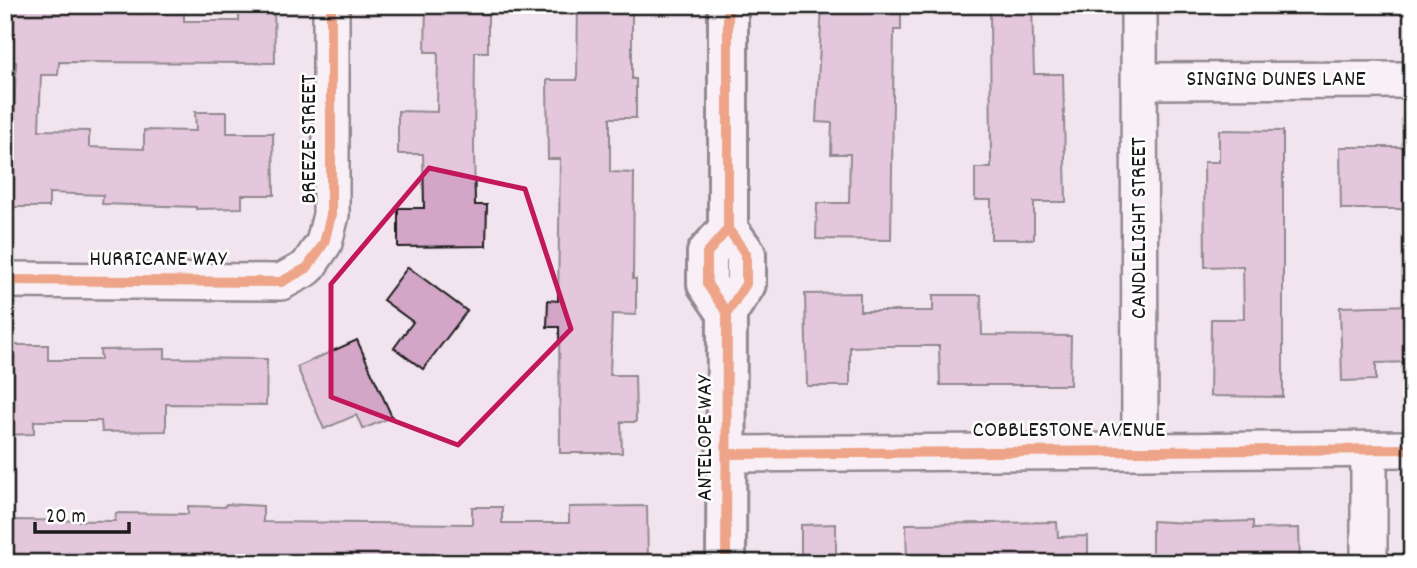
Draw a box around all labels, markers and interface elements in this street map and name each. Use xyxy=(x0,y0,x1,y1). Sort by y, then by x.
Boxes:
street label: SINGING DUNES LANE xyxy=(1186,64,1366,97)
street label: BREEZE STREET xyxy=(294,74,327,204)
street label: CANDLELIGHT STREET xyxy=(1124,137,1157,319)
street label: HURRICANE WAY xyxy=(89,244,227,277)
street label: ANTELOPE WAY xyxy=(690,374,723,501)
street label: COBBLESTONE AVENUE xyxy=(973,415,1166,448)
scale bar xyxy=(35,491,130,535)
text: 20 m xyxy=(46,503,86,533)

